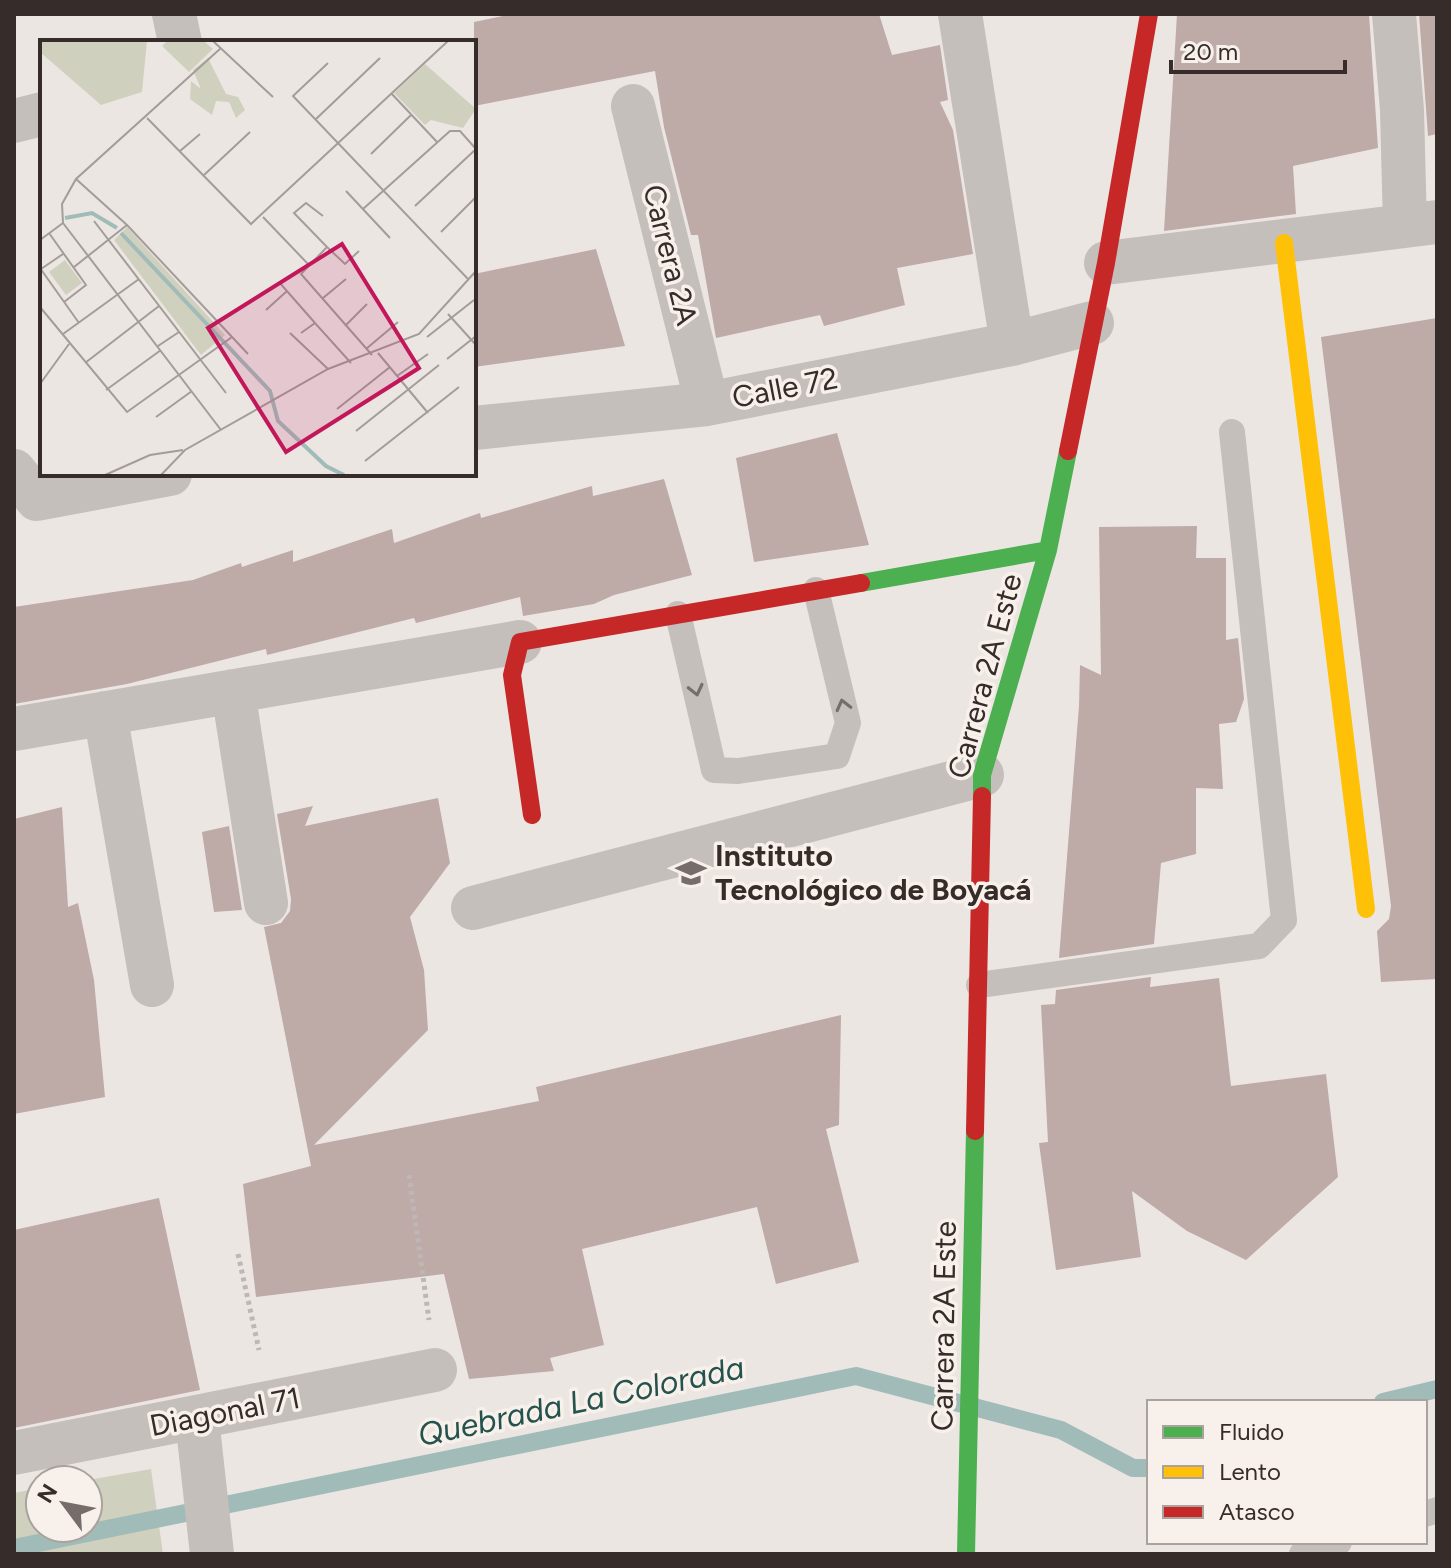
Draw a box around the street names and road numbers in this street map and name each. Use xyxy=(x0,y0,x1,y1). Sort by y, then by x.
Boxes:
street label: Carrera 2A xyxy=(635,181,706,330)
street label: Calle 72 xyxy=(729,359,841,416)
street label: Carrera 2A Este xyxy=(939,570,1030,782)
street label: Carrera 2A Este xyxy=(923,1221,964,1431)
street label: Diagonal 71 xyxy=(147,1379,303,1444)

